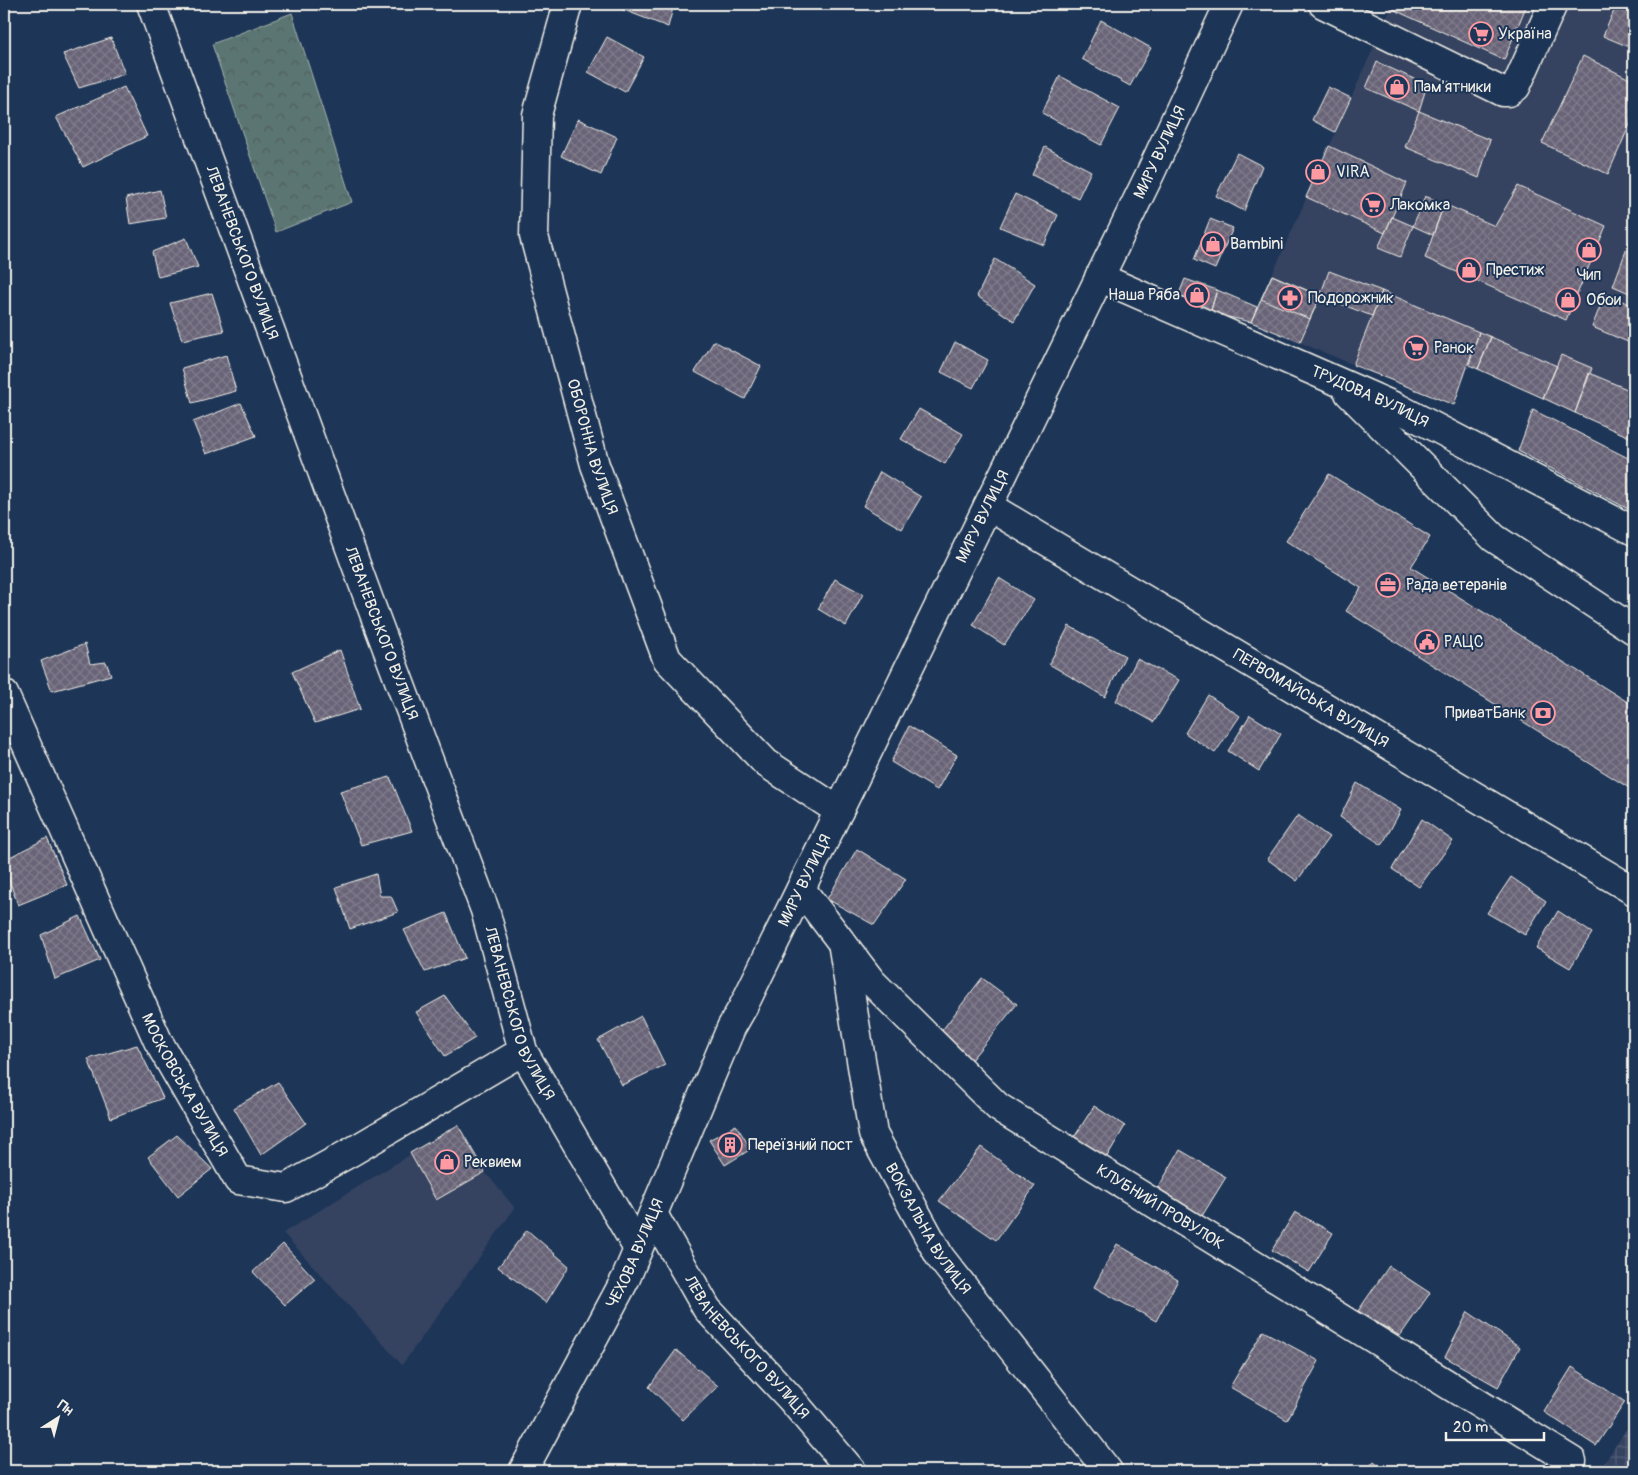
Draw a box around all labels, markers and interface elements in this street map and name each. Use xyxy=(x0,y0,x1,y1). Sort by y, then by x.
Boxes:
supermarket icon: Україна xyxy=(1468,21,1494,47)
place label: Україна xyxy=(1498,24,1552,44)
shop icon: Пам'ятники xyxy=(1384,74,1410,100)
place label: Пам'ятники xyxy=(1414,77,1491,97)
street label: МИРУ ВУЛИЦЯ xyxy=(1129,103,1190,202)
shop icon: VIRA xyxy=(1305,159,1331,185)
street label: ЛЕВАНЕВСЬКОГО ВУЛИЦЯ xyxy=(201,162,283,343)
place label: VIRA xyxy=(1336,162,1370,182)
supermarket icon: Лакомка xyxy=(1360,192,1386,218)
place label: Лакомка xyxy=(1389,195,1450,215)
shop icon: Bambini xyxy=(1200,231,1226,257)
place label: Bambini xyxy=(1230,234,1283,254)
shop icon: Чип xyxy=(1576,237,1602,263)
shop icon: Престиж xyxy=(1456,257,1482,283)
place label: Престиж xyxy=(1486,260,1545,280)
place label: Чип xyxy=(1577,265,1601,285)
shop icon: Наша Ряба xyxy=(1184,282,1210,308)
place label: Наша Ряба xyxy=(1108,285,1180,305)
pharmacy icon: Подорожник xyxy=(1277,285,1303,311)
shop icon: Обои xyxy=(1555,287,1581,313)
place label: Подорожник xyxy=(1308,288,1394,308)
place label: Обои xyxy=(1586,290,1621,310)
supermarket icon: Ранок xyxy=(1403,335,1429,361)
place label: Ранок xyxy=(1434,338,1474,358)
street label: ТРУДОВА ВУЛИЦЯ xyxy=(1308,361,1432,432)
street label: ОБОРОННА ВУЛИЦЯ xyxy=(563,377,623,517)
street label: МИРУ ВУЛИЦЯ xyxy=(952,467,1014,566)
street label: ЛЕВАНЕВСЬКОГО ВУЛИЦЯ xyxy=(340,543,423,723)
office icon: Рада ветеранів xyxy=(1375,572,1401,598)
place label: Рада ветеранів xyxy=(1406,575,1507,595)
public building icon: РАЦС xyxy=(1414,629,1440,655)
place label: РАЦС xyxy=(1444,632,1484,652)
street label: ПЕРВОМАЙСЬКА ВУЛИЦЯ xyxy=(1230,644,1392,753)
bank icon: ПриватБанк xyxy=(1530,700,1556,726)
place label: ПриватБанк xyxy=(1445,703,1526,723)
street label: МИРУ ВУЛИЦЯ xyxy=(774,831,836,930)
street label: ЛЕВАНЕВСЬКОГО ВУЛИЦЯ xyxy=(480,923,559,1104)
street label: МОСКОВСЬКА ВУЛИЦЯ xyxy=(137,1010,232,1160)
building icon: Переїзний пост xyxy=(717,1132,743,1158)
place label: Переїзний пост xyxy=(748,1135,853,1155)
shop icon: Реквием xyxy=(434,1149,460,1175)
place label: Реквием xyxy=(464,1152,522,1172)
street label: ВОКЗАЛЬНА ВУЛИЦЯ xyxy=(881,1160,975,1298)
street label: КЛУБНИЙ ПРОВУЛОК xyxy=(1093,1160,1228,1254)
street label: ЧЕХОВА ВУЛИЦЯ xyxy=(602,1195,668,1312)
street label: ЛЕВАНЕВСЬКОГО ВУЛИЦЯ xyxy=(679,1271,814,1423)
north arrow xyxy=(32,1392,82,1442)
text: Пн xyxy=(54,1396,77,1419)
scale bar xyxy=(1446,1410,1543,1442)
text: 20 m xyxy=(1453,1418,1488,1437)

